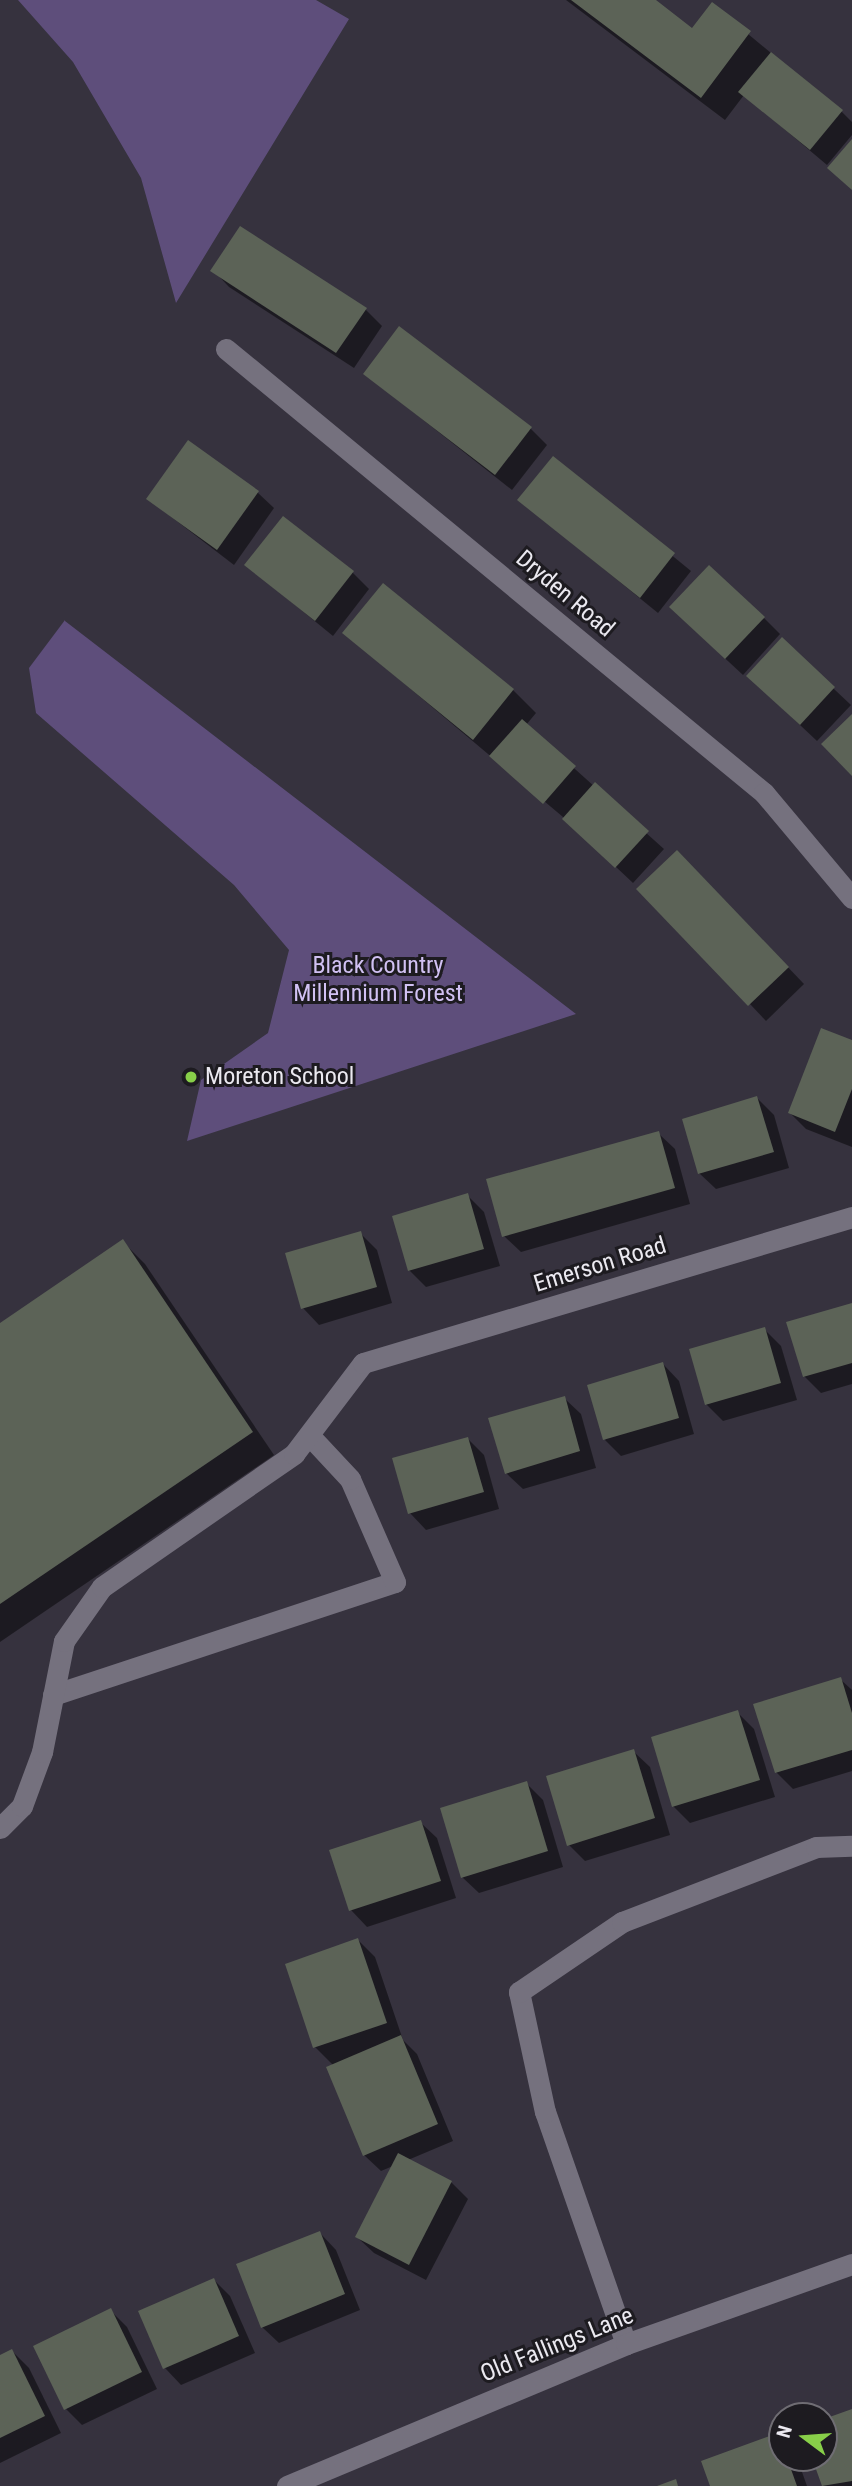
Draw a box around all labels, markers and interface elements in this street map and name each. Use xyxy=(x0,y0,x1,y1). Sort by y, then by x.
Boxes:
street label: Dryden Road xyxy=(510,545,620,643)
park label: Black Country Millennium Forest xyxy=(293,952,463,1008)
place label: Moreton School xyxy=(205,1063,354,1091)
marker: Moreton School xyxy=(183,1069,199,1085)
street label: Emerson Road xyxy=(530,1231,670,1299)
street label: Old Fallings Lane xyxy=(476,2301,638,2389)
north arrow xyxy=(768,2402,838,2472)
text: N xyxy=(772,2423,797,2440)

